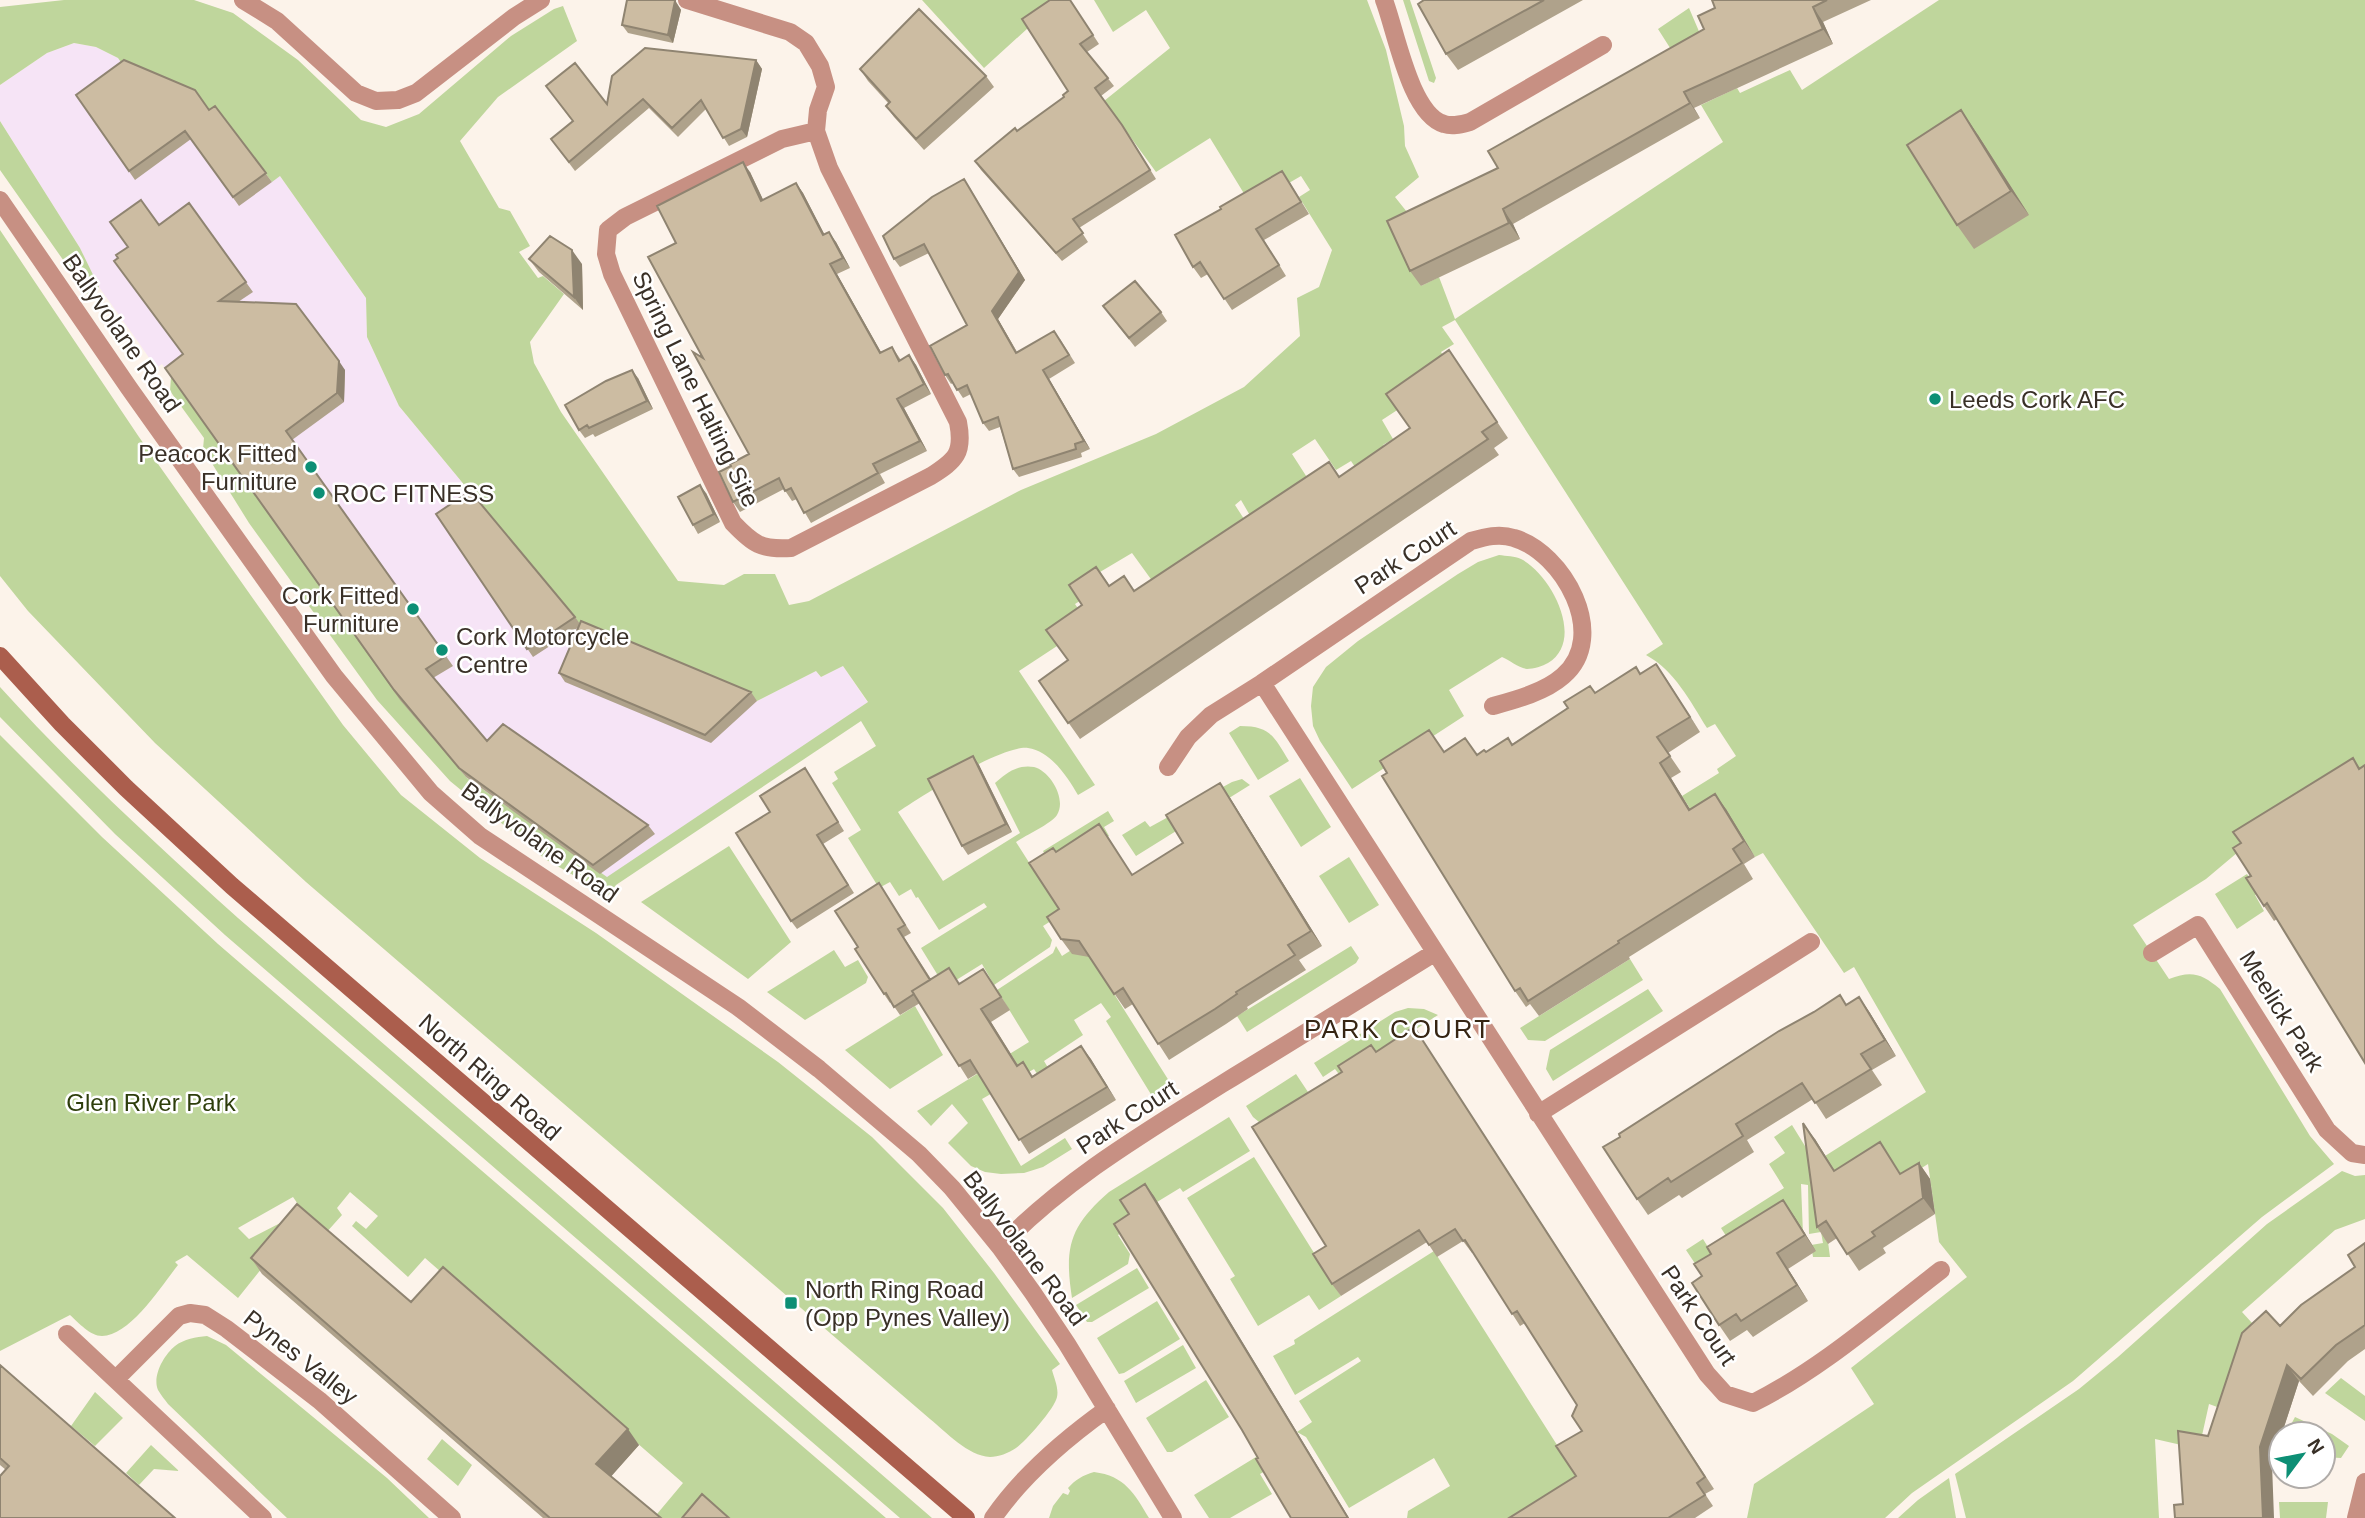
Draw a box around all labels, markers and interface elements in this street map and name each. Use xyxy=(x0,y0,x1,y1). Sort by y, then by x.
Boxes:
street label: Ballyvolane Road xyxy=(57,249,187,417)
street label: Spring Lane Halting Site xyxy=(627,267,765,511)
place label: Leeds Cork AFC xyxy=(1949,386,2125,413)
marker: Leeds Cork AFC xyxy=(1927,391,1943,407)
place label: Peacock Fitted Furniture xyxy=(138,440,297,495)
marker: Peacock Fitted Furniture xyxy=(303,459,319,475)
place label: ROC FITNESS xyxy=(333,480,494,507)
marker: ROC FITNESS xyxy=(311,485,327,501)
street label: Park Court xyxy=(1350,514,1461,600)
place label: Cork Fitted Furniture xyxy=(282,582,399,637)
marker: Cork Fitted Furniture xyxy=(405,601,421,617)
place label: Cork Motorcycle Centre xyxy=(456,623,629,678)
marker: Cork Motorcycle Centre xyxy=(434,642,450,658)
street label: Ballyvolane Road xyxy=(457,776,623,908)
street label: Meelick Park xyxy=(2234,946,2330,1077)
street label: North Ring Road xyxy=(414,1008,566,1146)
district label: PARK COURT xyxy=(1304,1014,1492,1044)
street label: Park Court xyxy=(1072,1074,1183,1160)
park label: Glen River Park xyxy=(66,1089,237,1116)
street label: Ballyvolane Road xyxy=(958,1165,1092,1331)
street label: Park Court xyxy=(1656,1260,1742,1370)
place label: North Ring Road (Opp Pynes Valley) xyxy=(805,1276,1010,1331)
marker: North Ring Road (Opp Pynes Valley) xyxy=(783,1295,799,1311)
street label: Pynes Valley xyxy=(239,1304,363,1410)
north arrow xyxy=(2267,1420,2337,1490)
text: N xyxy=(2303,1435,2329,1458)

